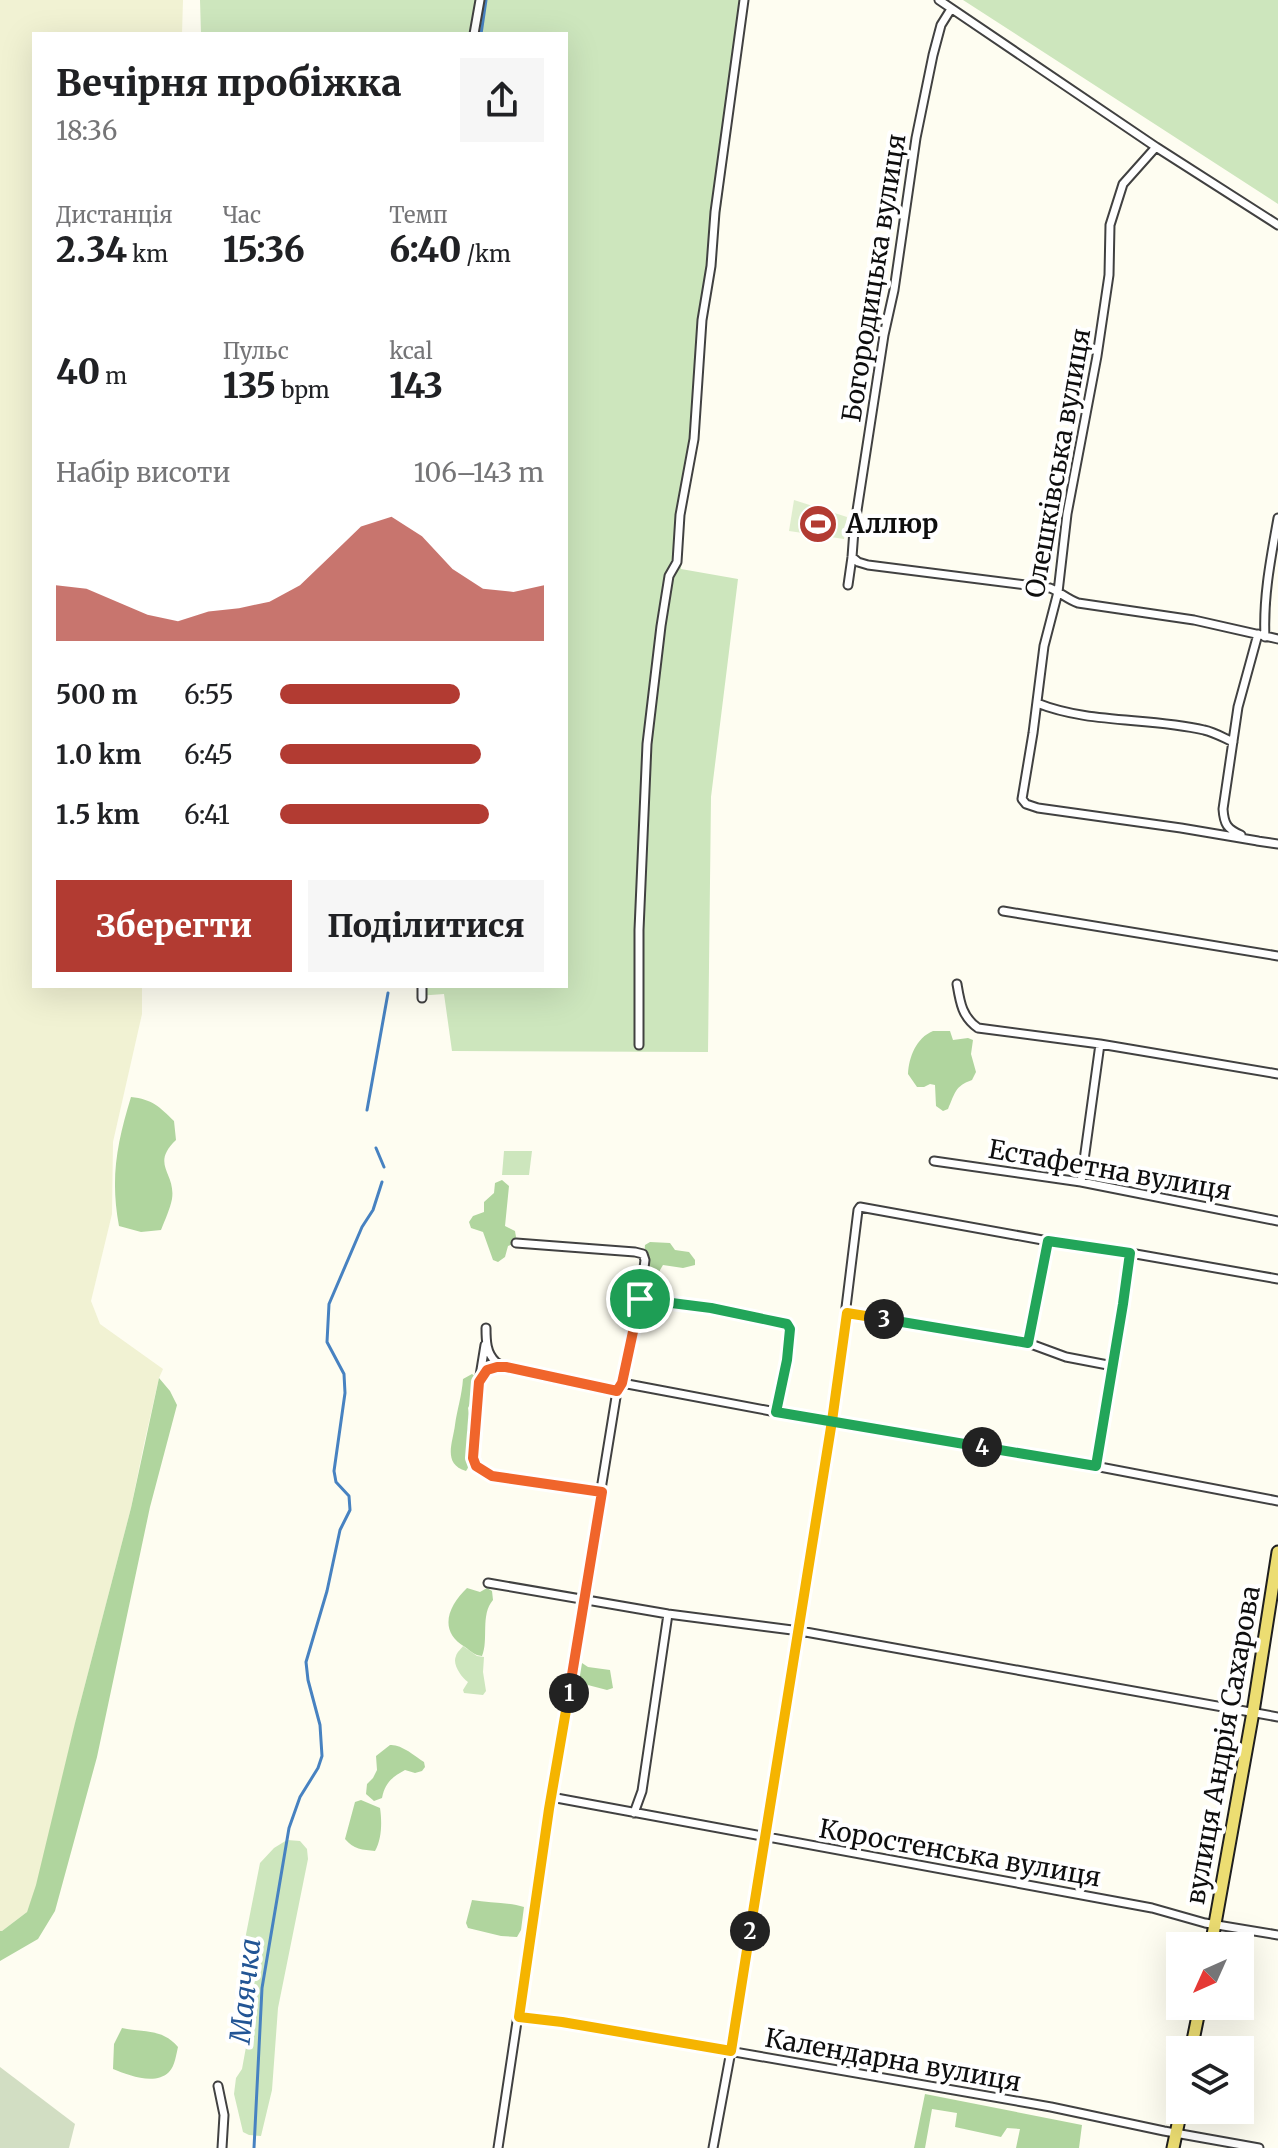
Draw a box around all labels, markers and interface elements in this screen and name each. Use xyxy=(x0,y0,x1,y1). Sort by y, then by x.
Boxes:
button: share xyxy=(460,58,544,142)
text: Вечірня пробіжка xyxy=(56,61,402,106)
text: 18:36 xyxy=(56,114,117,147)
street label: Богородицька вулиця xyxy=(834,131,913,424)
text: Дистанція xyxy=(56,201,173,229)
text: Час xyxy=(223,201,261,229)
text: Темп xyxy=(389,201,448,229)
text: 2.34 xyxy=(56,229,127,271)
text: 15:36 xyxy=(223,229,305,271)
text: 6:40 xyxy=(389,229,461,271)
text: km xyxy=(127,240,168,268)
text: /km xyxy=(461,240,511,268)
street label: Олешківська вулиця xyxy=(1018,326,1097,600)
text: Пульс xyxy=(223,337,289,365)
text: kcal xyxy=(389,337,433,365)
text: 40 xyxy=(56,351,100,393)
text: m xyxy=(100,362,127,390)
text: 135 xyxy=(223,365,276,407)
text: 143 xyxy=(389,365,443,407)
text: bpm xyxy=(276,376,330,404)
text: Набір висоти xyxy=(56,456,230,489)
text: 106–143 m xyxy=(414,456,544,489)
sports icon: Аллюр xyxy=(797,503,839,545)
place label: Аллюр xyxy=(845,507,938,540)
text: 500 m xyxy=(56,678,138,711)
text: 6:55 xyxy=(184,678,234,711)
text: 1.0 km xyxy=(56,738,141,771)
text: 6:45 xyxy=(184,738,233,771)
text: 1.5 km xyxy=(56,798,140,831)
text: 6:41 xyxy=(184,798,230,831)
button: Зберегти xyxy=(56,880,292,972)
button: Поділитися xyxy=(308,880,544,972)
street label: Естафетна вулиця xyxy=(986,1132,1234,1207)
pin xyxy=(606,1265,674,1333)
icon: arrive xyxy=(618,1277,662,1321)
pin: 3 xyxy=(864,1299,904,1339)
text: 3 xyxy=(878,1305,890,1333)
pin: 4 xyxy=(962,1427,1002,1467)
text: 4 xyxy=(975,1433,989,1461)
street label: вулиця Андрія Сахарова xyxy=(1178,1583,1267,1907)
pin: 1 xyxy=(549,1673,589,1713)
text: 1 xyxy=(564,1679,574,1707)
street label: Коростенська вулиця xyxy=(817,1811,1104,1894)
pin: 2 xyxy=(730,1911,770,1951)
text: 2 xyxy=(744,1917,756,1945)
north arrow xyxy=(1166,1932,1254,2020)
map controls xyxy=(1166,1932,1254,2124)
water label: Маячка xyxy=(221,1937,268,2046)
street label: Календарна вулиця xyxy=(763,2021,1024,2098)
button: layers xyxy=(1166,2036,1254,2124)

